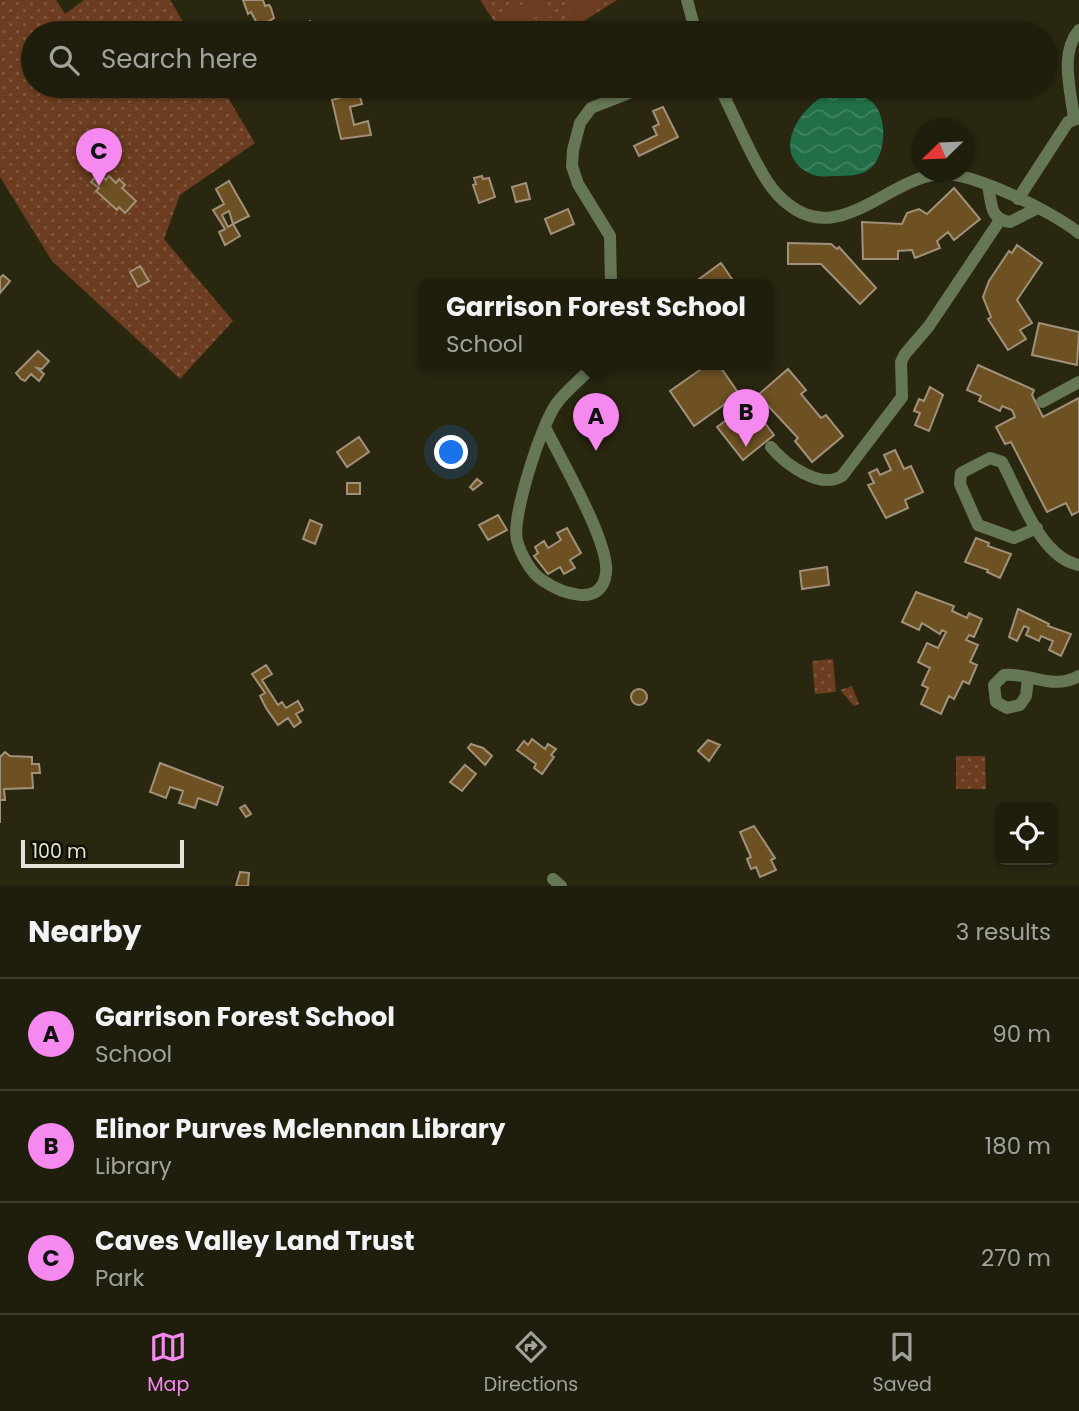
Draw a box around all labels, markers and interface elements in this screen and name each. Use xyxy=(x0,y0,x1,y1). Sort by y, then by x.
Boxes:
search box xyxy=(21,21,1058,98)
icon: search xyxy=(45,41,83,79)
text: Search here xyxy=(101,41,258,77)
north arrow xyxy=(911,119,974,182)
pin: C xyxy=(76,128,122,186)
popup xyxy=(419,279,773,370)
text: Garrison Forest School xyxy=(446,289,746,325)
text: School xyxy=(446,328,523,360)
pin: B xyxy=(723,389,769,447)
pin: A xyxy=(573,393,619,451)
your location xyxy=(434,435,468,469)
map controls xyxy=(995,802,1058,865)
button: locate xyxy=(995,802,1058,865)
scale bar xyxy=(21,837,184,869)
text: 100 m xyxy=(32,838,87,865)
text: Nearby xyxy=(28,910,142,953)
text: 3 results xyxy=(956,916,1051,948)
text: Garrison Forest School xyxy=(95,999,395,1035)
text: A xyxy=(43,1018,59,1050)
text: 90 m xyxy=(992,1018,1051,1050)
text: School xyxy=(95,1038,172,1070)
text: Elinor Purves Mclennan Library xyxy=(95,1111,505,1147)
text: B xyxy=(43,1130,59,1162)
text: 180 m xyxy=(985,1130,1051,1162)
text: Library xyxy=(95,1150,172,1182)
text: Caves Valley Land Trust xyxy=(95,1223,415,1259)
text: C xyxy=(42,1242,60,1274)
text: 270 m xyxy=(981,1242,1051,1274)
text: Park xyxy=(95,1262,144,1294)
tab: Map xyxy=(147,1328,189,1399)
tab: Directions xyxy=(484,1328,578,1399)
tab: Saved xyxy=(873,1328,932,1399)

